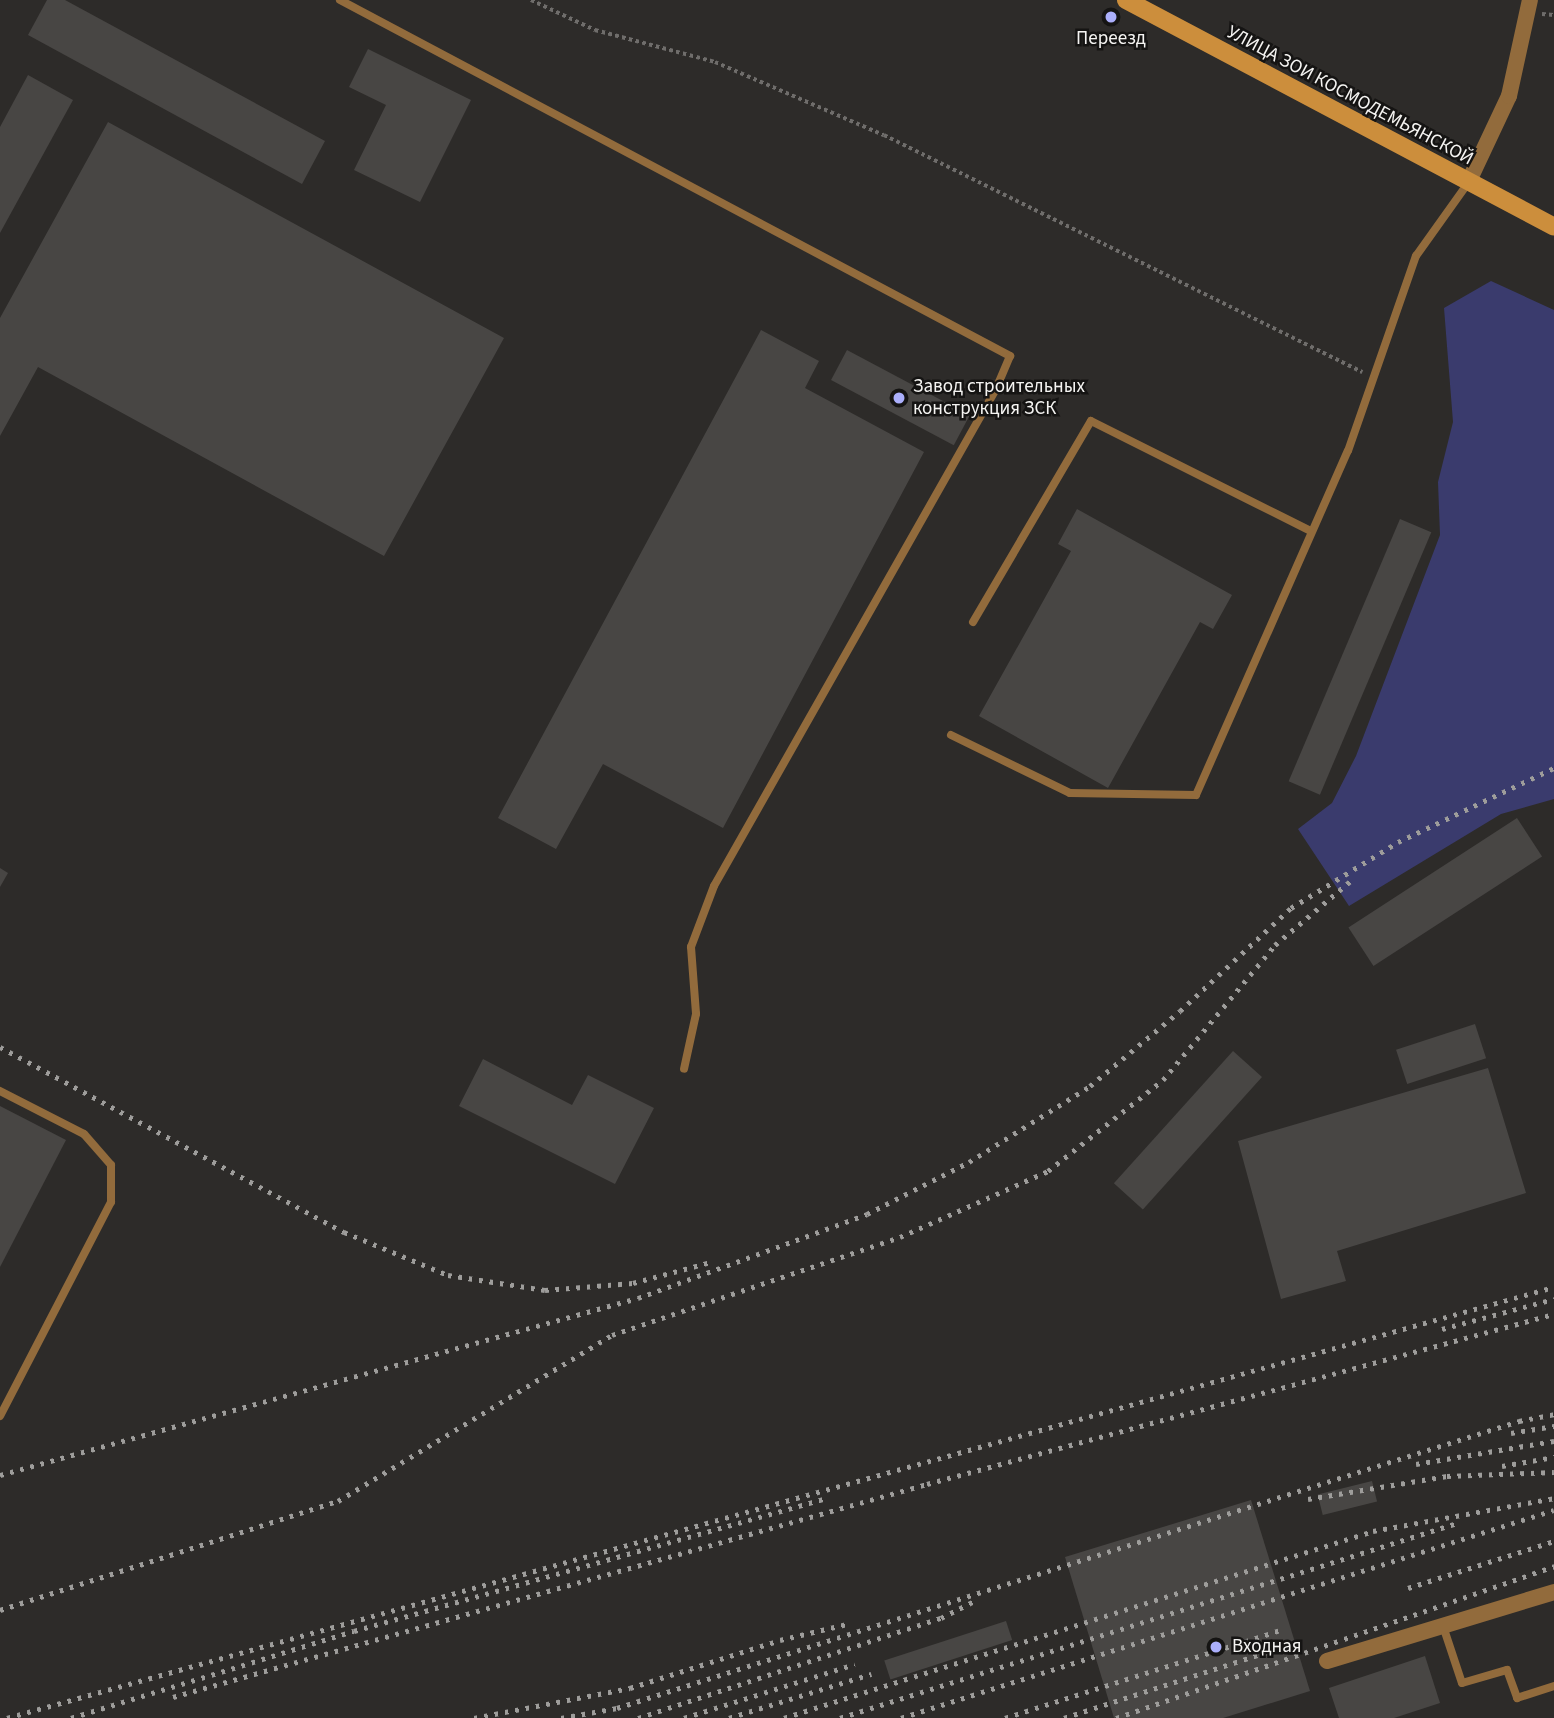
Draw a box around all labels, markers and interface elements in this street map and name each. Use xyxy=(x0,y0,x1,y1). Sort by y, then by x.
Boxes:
marker: Переезд xyxy=(1103,9,1119,25)
street label: УЛИЦА ЗОИ КОСМОДЕМЬЯНСКОЙ xyxy=(1223,21,1477,171)
place label: Переезд xyxy=(1076,28,1146,50)
place label: Завод строительных конструкция ЗСК xyxy=(913,376,1085,420)
marker: Завод строительных конструкция ЗСК xyxy=(891,390,907,406)
place label: Входная xyxy=(1232,1636,1302,1658)
marker: Входная xyxy=(1206,1637,1226,1657)

